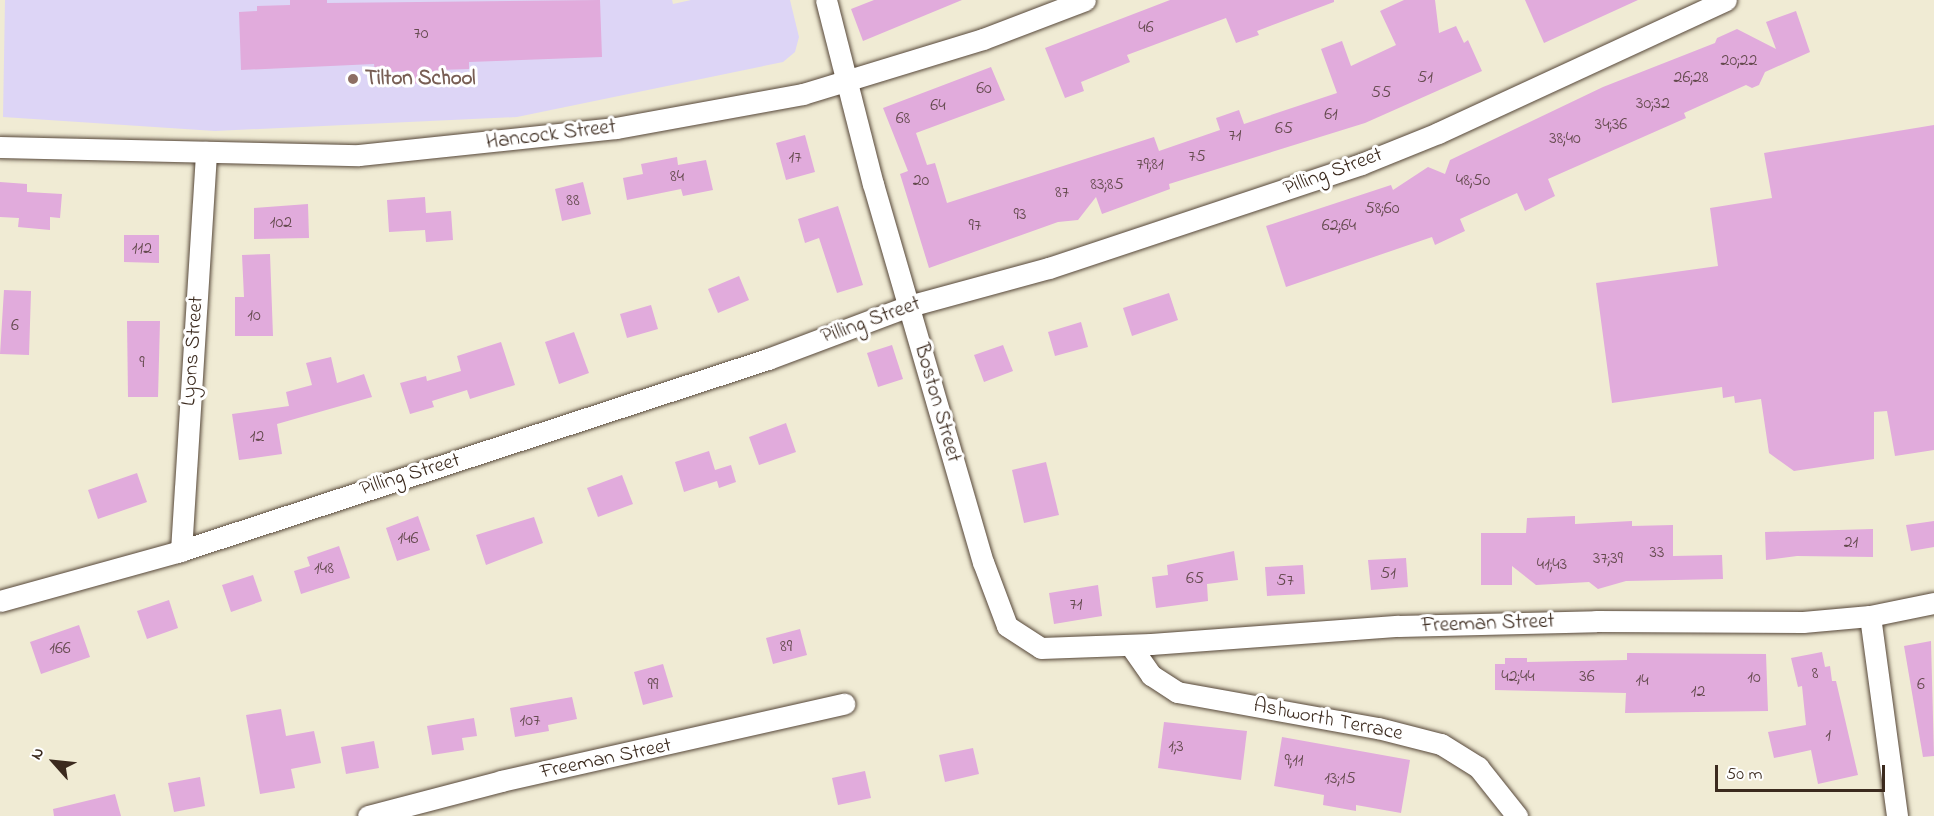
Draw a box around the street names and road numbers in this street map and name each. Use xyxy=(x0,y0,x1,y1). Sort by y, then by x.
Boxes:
street label: Hancock Street xyxy=(485,115,617,155)
street label: Pilling Street xyxy=(1280,142,1386,202)
street label: Pilling Street xyxy=(818,291,924,351)
street label: Lyons Street xyxy=(177,295,209,407)
street label: Boston Street xyxy=(908,341,966,465)
street label: Pilling Street xyxy=(357,448,463,502)
street label: Freeman Street xyxy=(1421,609,1555,639)
street label: Ashworth Terrace xyxy=(1251,693,1405,747)
street label: Freeman Street xyxy=(538,733,674,785)

